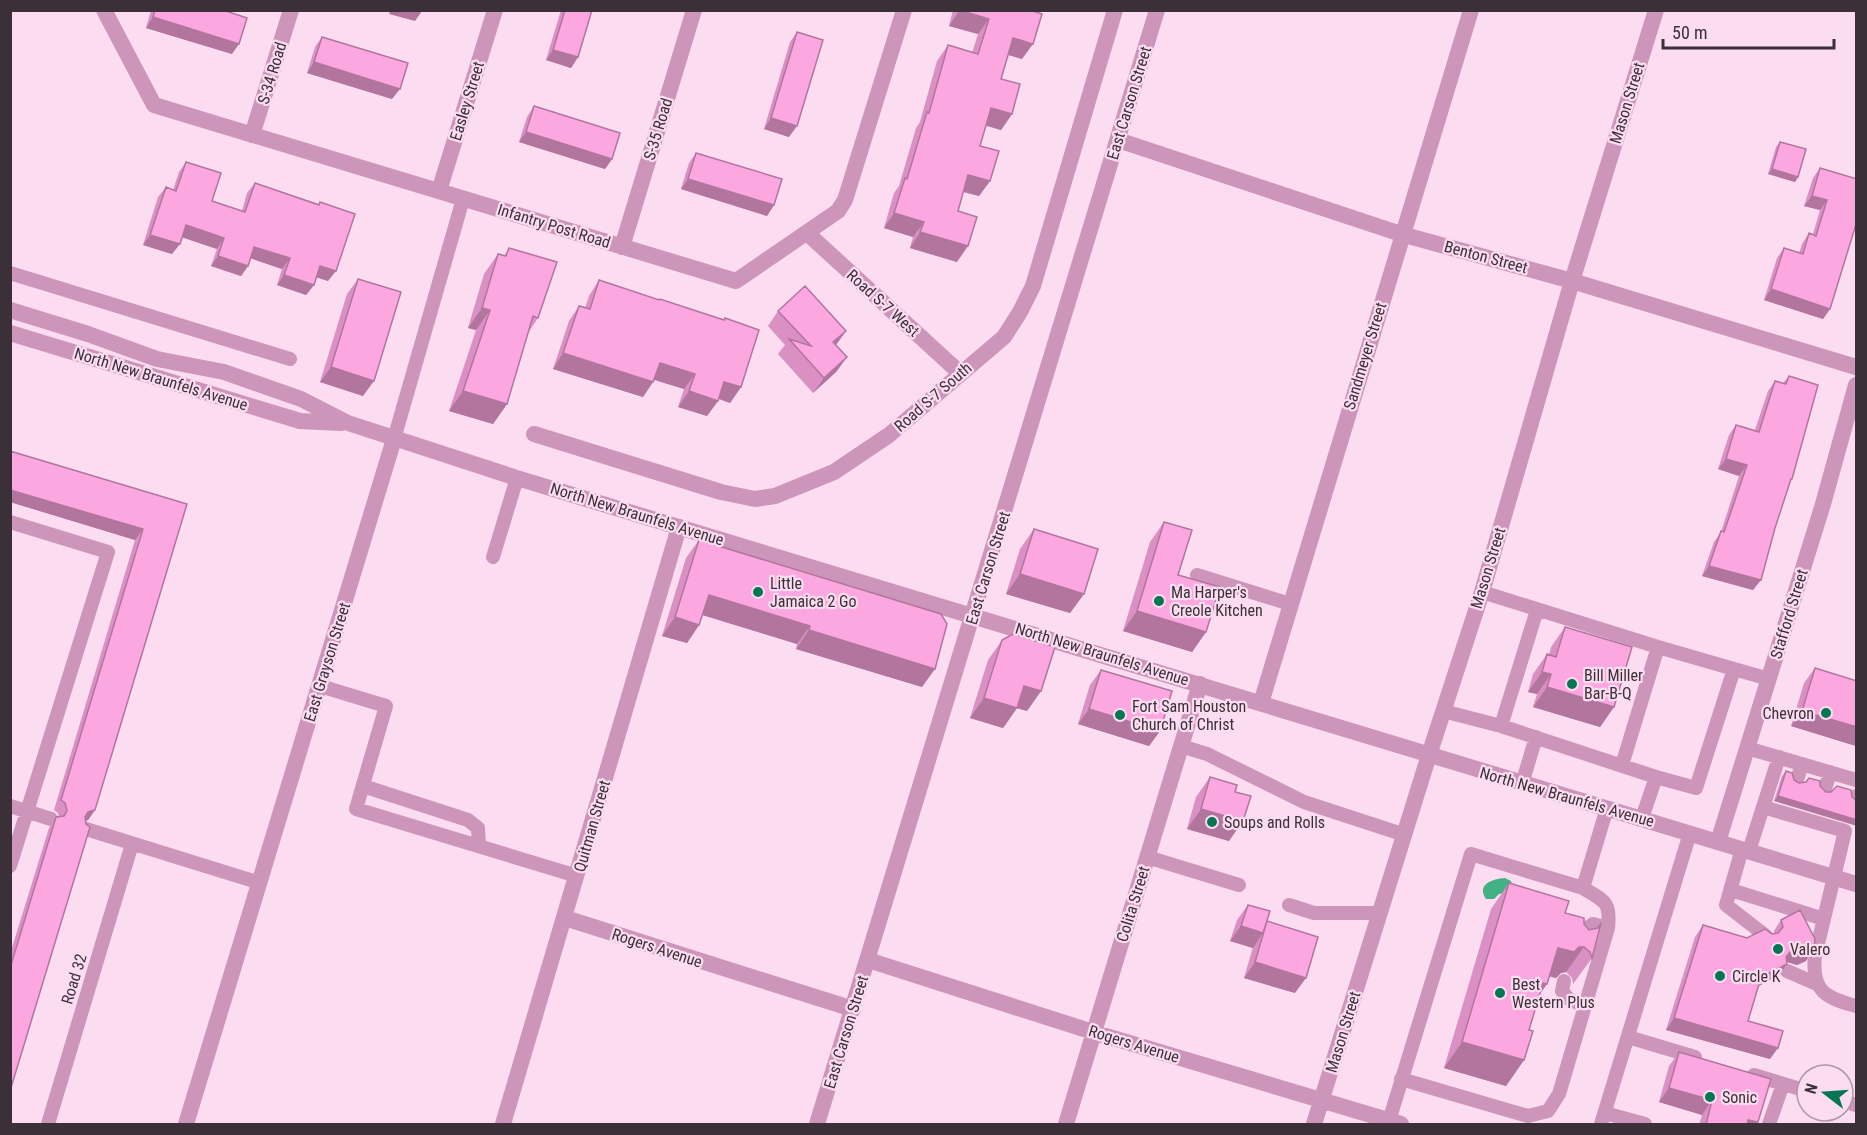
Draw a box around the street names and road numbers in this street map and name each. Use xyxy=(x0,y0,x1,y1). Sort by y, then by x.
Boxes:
street label: S-34 Road xyxy=(254,40,290,106)
street label: East Carson Street xyxy=(1103,44,1155,162)
street label: Easley Street xyxy=(446,59,488,143)
street label: Mason Street xyxy=(1606,60,1648,146)
street label: S-35 Road xyxy=(640,96,676,162)
street label: Infantry Post Road xyxy=(495,200,613,252)
street label: Benton Street xyxy=(1442,237,1530,277)
street label: Road S-7 West xyxy=(843,265,923,341)
street label: Sandmeyer Street xyxy=(1340,300,1390,412)
street label: North New Braunfels Avenue xyxy=(72,344,250,414)
street label: Road S-7 South xyxy=(890,358,976,436)
street label: North New Braunfels Avenue xyxy=(548,479,726,549)
street label: East Carson Street xyxy=(962,509,1014,627)
street label: Mason Street xyxy=(1467,525,1509,611)
street label: Stafford Street xyxy=(1766,567,1812,661)
street label: East Grayson Street xyxy=(300,600,354,724)
street label: North New Braunfels Avenue xyxy=(1013,619,1191,689)
street label: North New Braunfels Avenue xyxy=(1478,763,1656,831)
street label: Quitman Street xyxy=(570,778,614,874)
street label: Colita Street xyxy=(1113,864,1154,944)
street label: Rogers Avenue xyxy=(609,924,705,972)
street label: Road 32 xyxy=(57,951,91,1006)
street label: East Carson Street xyxy=(820,973,872,1091)
street label: Mason Street xyxy=(1322,989,1364,1075)
street label: Rogers Avenue xyxy=(1086,1021,1182,1067)

